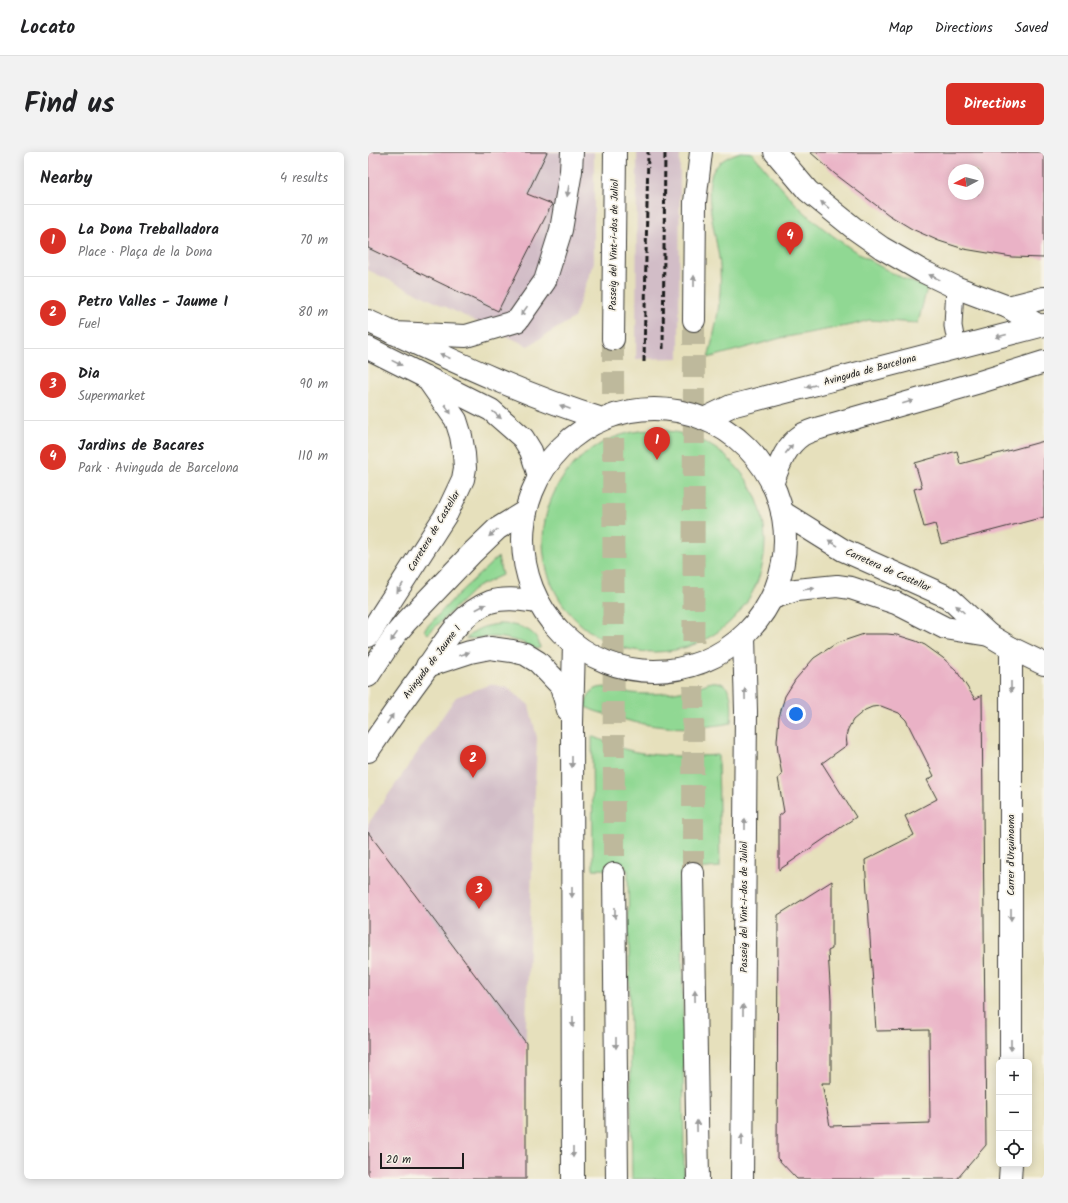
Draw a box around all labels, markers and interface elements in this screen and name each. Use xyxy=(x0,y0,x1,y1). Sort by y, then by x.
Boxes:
text: Locato xyxy=(20,13,75,43)
text: Map xyxy=(888,17,913,39)
text: Directions xyxy=(935,17,993,39)
text: Saved xyxy=(1015,17,1048,39)
text: Find us xyxy=(24,82,115,127)
button: Directions xyxy=(946,83,1044,125)
north arrow xyxy=(948,164,984,200)
text: Nearby xyxy=(40,165,92,192)
text: 4 results xyxy=(280,168,328,189)
street label: Passeig del Vint-i-dos de Juliol xyxy=(605,179,623,311)
one-way arrow xyxy=(565,185,571,197)
one-way arrow xyxy=(820,201,831,210)
text: La Dona Treballadora xyxy=(78,218,219,242)
pin: 4 xyxy=(777,222,803,255)
text: 1 xyxy=(51,230,55,251)
text: 70 m xyxy=(300,230,328,251)
text: Place · Plaça de la Dona xyxy=(78,242,212,263)
one-way arrow xyxy=(691,274,697,287)
one-way arrow xyxy=(928,274,939,280)
text: Petro Valles - Jaume I xyxy=(78,290,228,314)
text: 2 xyxy=(49,302,57,323)
text: 80 m xyxy=(298,302,328,323)
one-way arrow xyxy=(520,306,528,316)
text: Fuel xyxy=(78,314,100,335)
one-way arrow xyxy=(995,333,1007,339)
street label: Avinguda de Barcelona xyxy=(822,350,918,390)
one-way arrow xyxy=(439,353,451,359)
one-way arrow xyxy=(391,360,403,366)
text: Dia xyxy=(78,362,100,386)
text: 3 xyxy=(49,374,57,395)
text: 90 m xyxy=(300,374,328,395)
one-way arrow xyxy=(805,383,818,389)
text: Supermarket xyxy=(78,386,145,407)
one-way arrow xyxy=(902,399,914,405)
one-way arrow xyxy=(444,404,452,414)
one-way arrow xyxy=(558,404,570,410)
one-way arrow xyxy=(492,411,502,420)
pin: 1 xyxy=(644,427,670,460)
text: Jardins de Bacares xyxy=(78,434,204,458)
one-way arrow xyxy=(785,443,793,454)
text: 4 xyxy=(49,446,57,467)
text: 110 m xyxy=(298,446,328,467)
text: Park · Avinguda de Barcelona xyxy=(78,458,239,479)
street label: Carretera de Castellar xyxy=(403,487,465,575)
one-way arrow xyxy=(488,529,499,538)
one-way arrow xyxy=(827,540,839,547)
street label: Carretera de Castellar xyxy=(843,544,934,596)
one-way arrow xyxy=(396,582,403,594)
one-way arrow xyxy=(803,586,815,592)
one-way arrow xyxy=(475,604,487,610)
one-way arrow xyxy=(955,604,966,613)
street label: Avinguda de Jaume I xyxy=(399,622,465,702)
one-way arrow xyxy=(390,632,398,642)
one-way arrow xyxy=(459,651,471,657)
one-way arrow xyxy=(1008,681,1014,694)
one-way arrow xyxy=(742,687,748,700)
your location xyxy=(786,704,806,724)
one-way arrow xyxy=(386,714,394,724)
pin: 2 xyxy=(460,745,486,778)
one-way arrow xyxy=(569,756,575,769)
street label: Carrer d'Urquinaona xyxy=(1003,814,1019,896)
one-way arrow xyxy=(742,817,748,830)
street label: Passeig del Vint-i-dos de Juliol xyxy=(736,841,752,973)
pin: 3 xyxy=(466,876,492,909)
one-way arrow xyxy=(569,886,575,899)
one-way arrow xyxy=(612,907,618,920)
one-way arrow xyxy=(1008,909,1014,922)
one-way arrow xyxy=(692,989,698,1002)
one-way arrow xyxy=(740,1003,746,1016)
one-way arrow xyxy=(570,1016,576,1029)
one-way arrow xyxy=(613,1037,619,1050)
one-way arrow xyxy=(1008,1039,1014,1052)
map controls xyxy=(996,1059,1032,1167)
button: + xyxy=(996,1059,1032,1095)
button: − xyxy=(996,1095,1032,1131)
one-way arrow xyxy=(694,1119,700,1132)
button: locate xyxy=(996,1131,1032,1167)
one-way arrow xyxy=(739,1133,745,1146)
one-way arrow xyxy=(570,1146,576,1159)
scale bar xyxy=(380,1151,464,1170)
text: 20 m xyxy=(386,1151,411,1169)

